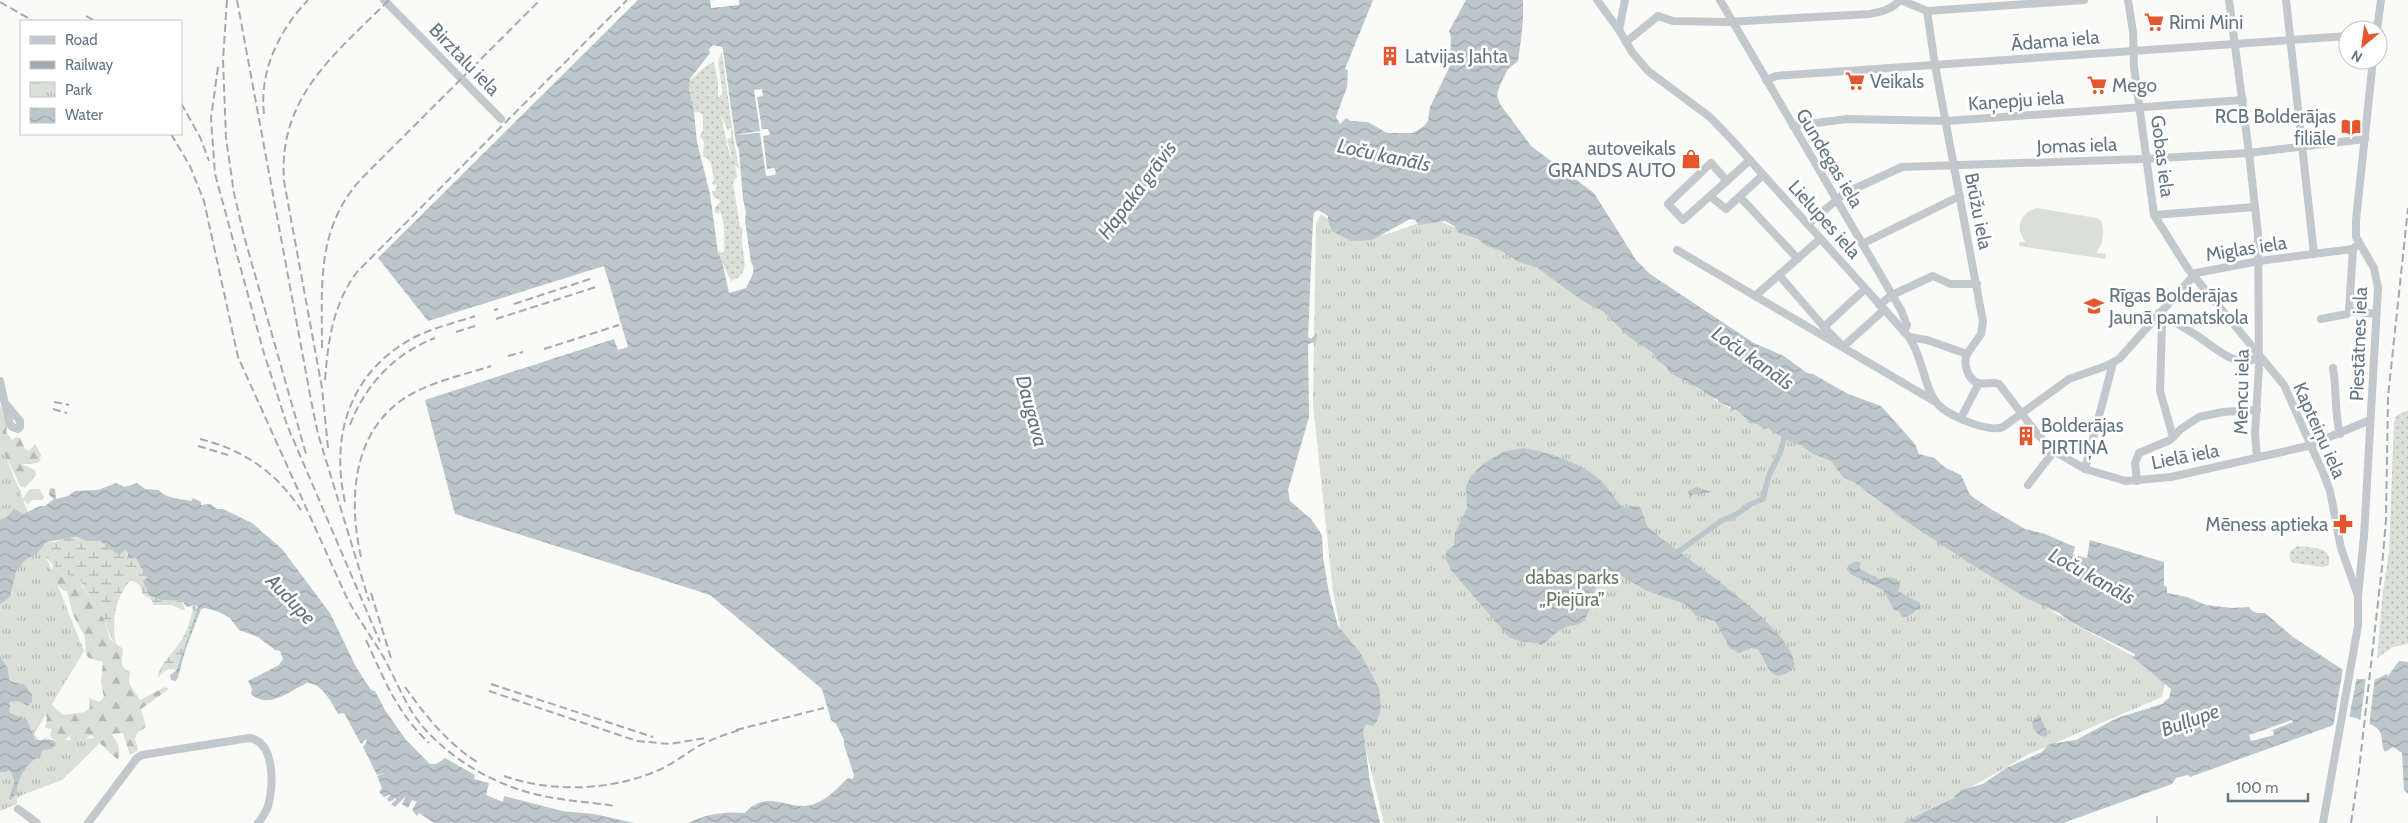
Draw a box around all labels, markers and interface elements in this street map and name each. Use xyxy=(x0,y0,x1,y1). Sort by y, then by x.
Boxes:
supermarket icon: Rimi Mini xyxy=(2143,11,2165,33)
place label: Rimi Mini xyxy=(2169,11,2243,34)
street label: Birztalu iela xyxy=(424,18,505,100)
legend xyxy=(20,20,182,135)
north arrow xyxy=(2338,20,2388,70)
street label: Ādama iela xyxy=(2010,25,2100,56)
text: Road xyxy=(65,31,98,49)
building icon: Latvijas Jahta xyxy=(1379,45,1401,67)
place label: Latvijas Jahta xyxy=(1405,45,1508,68)
text: N xyxy=(2348,46,2365,67)
text: Railway xyxy=(65,56,114,74)
supermarket icon: Veikals xyxy=(1844,70,1866,92)
place label: Veikals xyxy=(1870,70,1924,93)
supermarket icon: Mego xyxy=(2086,74,2108,96)
place label: Mego xyxy=(2112,74,2157,97)
text: Park xyxy=(65,81,92,99)
street label: Kaņepju iela xyxy=(1967,86,2065,116)
street label: Gundegas iela xyxy=(1791,105,1868,212)
place label: RCB Bolderājas filiāle xyxy=(2215,105,2336,150)
text: Water xyxy=(65,106,103,124)
street label: Gobas iela xyxy=(2146,114,2179,198)
library icon: RCB Bolderājas filiāle xyxy=(2340,116,2362,138)
water label: Loču kanāls xyxy=(1335,133,1433,177)
street label: Jomas iela xyxy=(2035,133,2118,158)
water label: Hapaka grāvis xyxy=(1093,136,1182,244)
place label: autoveikals GRANDS AUTO xyxy=(1548,137,1676,182)
shop icon: autoveikals GRANDS AUTO xyxy=(1680,148,1702,170)
street label: Brūžu iela xyxy=(1960,171,1997,251)
street label: Lielupes iela xyxy=(1783,175,1866,263)
street label: Miglas iela xyxy=(2204,231,2288,266)
place label: Rīgas Bolderājas Jaunā pamatskola xyxy=(2108,284,2248,329)
street label: Piestātnes iela xyxy=(2345,287,2372,401)
school or university icon: Rīgas Bolderājas Jaunā pamatskola xyxy=(2083,295,2105,317)
water label: Loču kanāls xyxy=(1707,321,1799,395)
street label: Mencu iela xyxy=(2229,349,2254,435)
water label: Daugava xyxy=(1011,373,1053,449)
street label: Kapteiņu iela xyxy=(2287,379,2351,482)
place label: Bolderājas PIRTIŅA xyxy=(2041,414,2124,460)
building icon: Bolderājas PIRTIŅA xyxy=(2015,425,2037,447)
street label: Lielā iela xyxy=(2149,439,2221,474)
place label: Mēness aptieka xyxy=(2205,513,2328,536)
pharmacy icon: Mēness aptieka xyxy=(2332,513,2354,535)
water label: Loču kanāls xyxy=(2045,543,2139,610)
park label: dabas parks „Piejūra” xyxy=(1525,566,1619,611)
water label: Audupe xyxy=(261,568,321,629)
water label: Buļļupe xyxy=(2158,698,2222,742)
scale bar xyxy=(2228,770,2308,802)
text: 100 m xyxy=(2236,779,2278,797)

